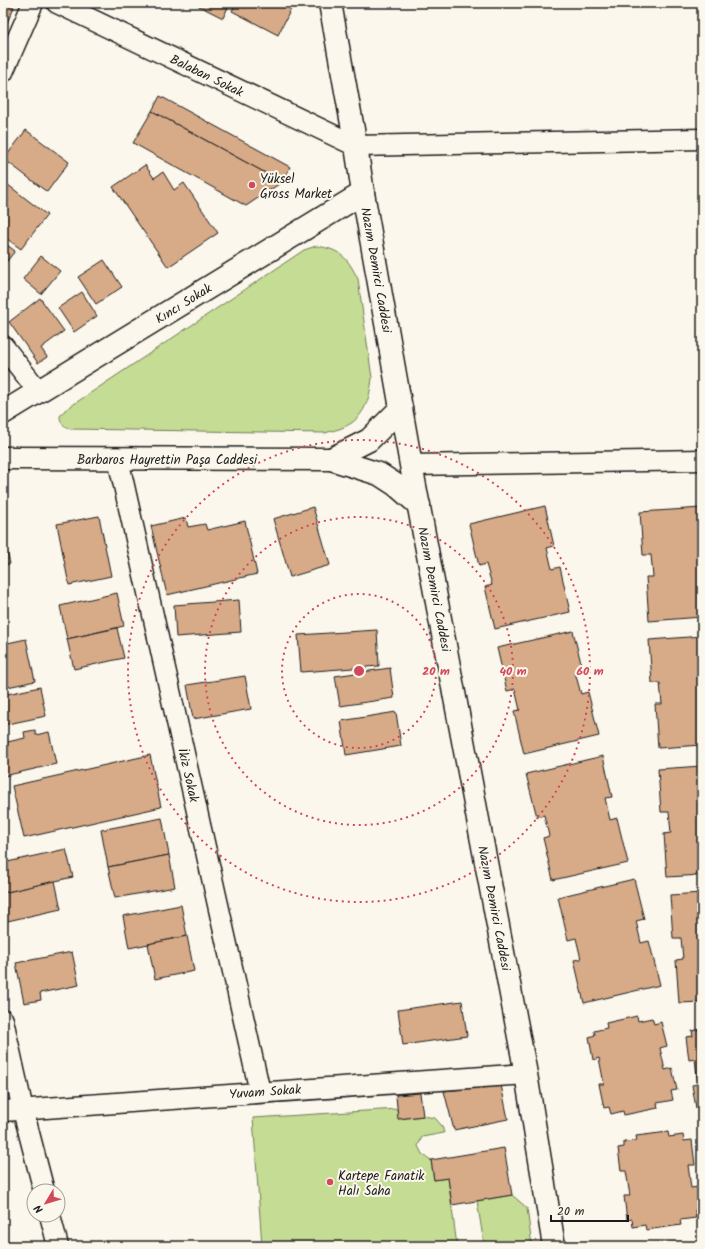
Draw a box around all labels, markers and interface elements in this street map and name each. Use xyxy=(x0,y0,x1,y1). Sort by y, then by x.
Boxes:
street label: Balaban Sokak xyxy=(166,49,248,104)
place label: Yüksel Gross Market xyxy=(260,169,333,205)
marker: Yüksel Gross Market xyxy=(247,180,257,190)
street label: Nazım Demirci Caddesi xyxy=(354,206,397,335)
street label: Kıncı Sokak xyxy=(151,278,217,330)
street label: Barbaros Hayrettin Paşa Caddesi xyxy=(77,450,258,471)
street label: Nazım Demirci Caddesi xyxy=(411,525,456,654)
text: 20 m xyxy=(422,662,450,681)
text: 40 m xyxy=(499,662,527,681)
text: 60 m xyxy=(576,662,604,681)
centre of rings xyxy=(352,664,366,678)
street label: İkiz Sokak xyxy=(171,746,204,805)
street label: Nazım Demirci Caddesi xyxy=(471,844,516,973)
street label: Yuvam Sokak xyxy=(228,1079,303,1105)
place label: Kartepe Fanatik Halı Saha xyxy=(338,1166,425,1202)
marker: Kartepe Fanatik Halı Saha xyxy=(325,1177,335,1187)
north arrow xyxy=(26,1183,66,1223)
scale bar xyxy=(551,1197,628,1223)
text: N xyxy=(30,1200,48,1217)
text: 20 m xyxy=(557,1202,585,1221)

